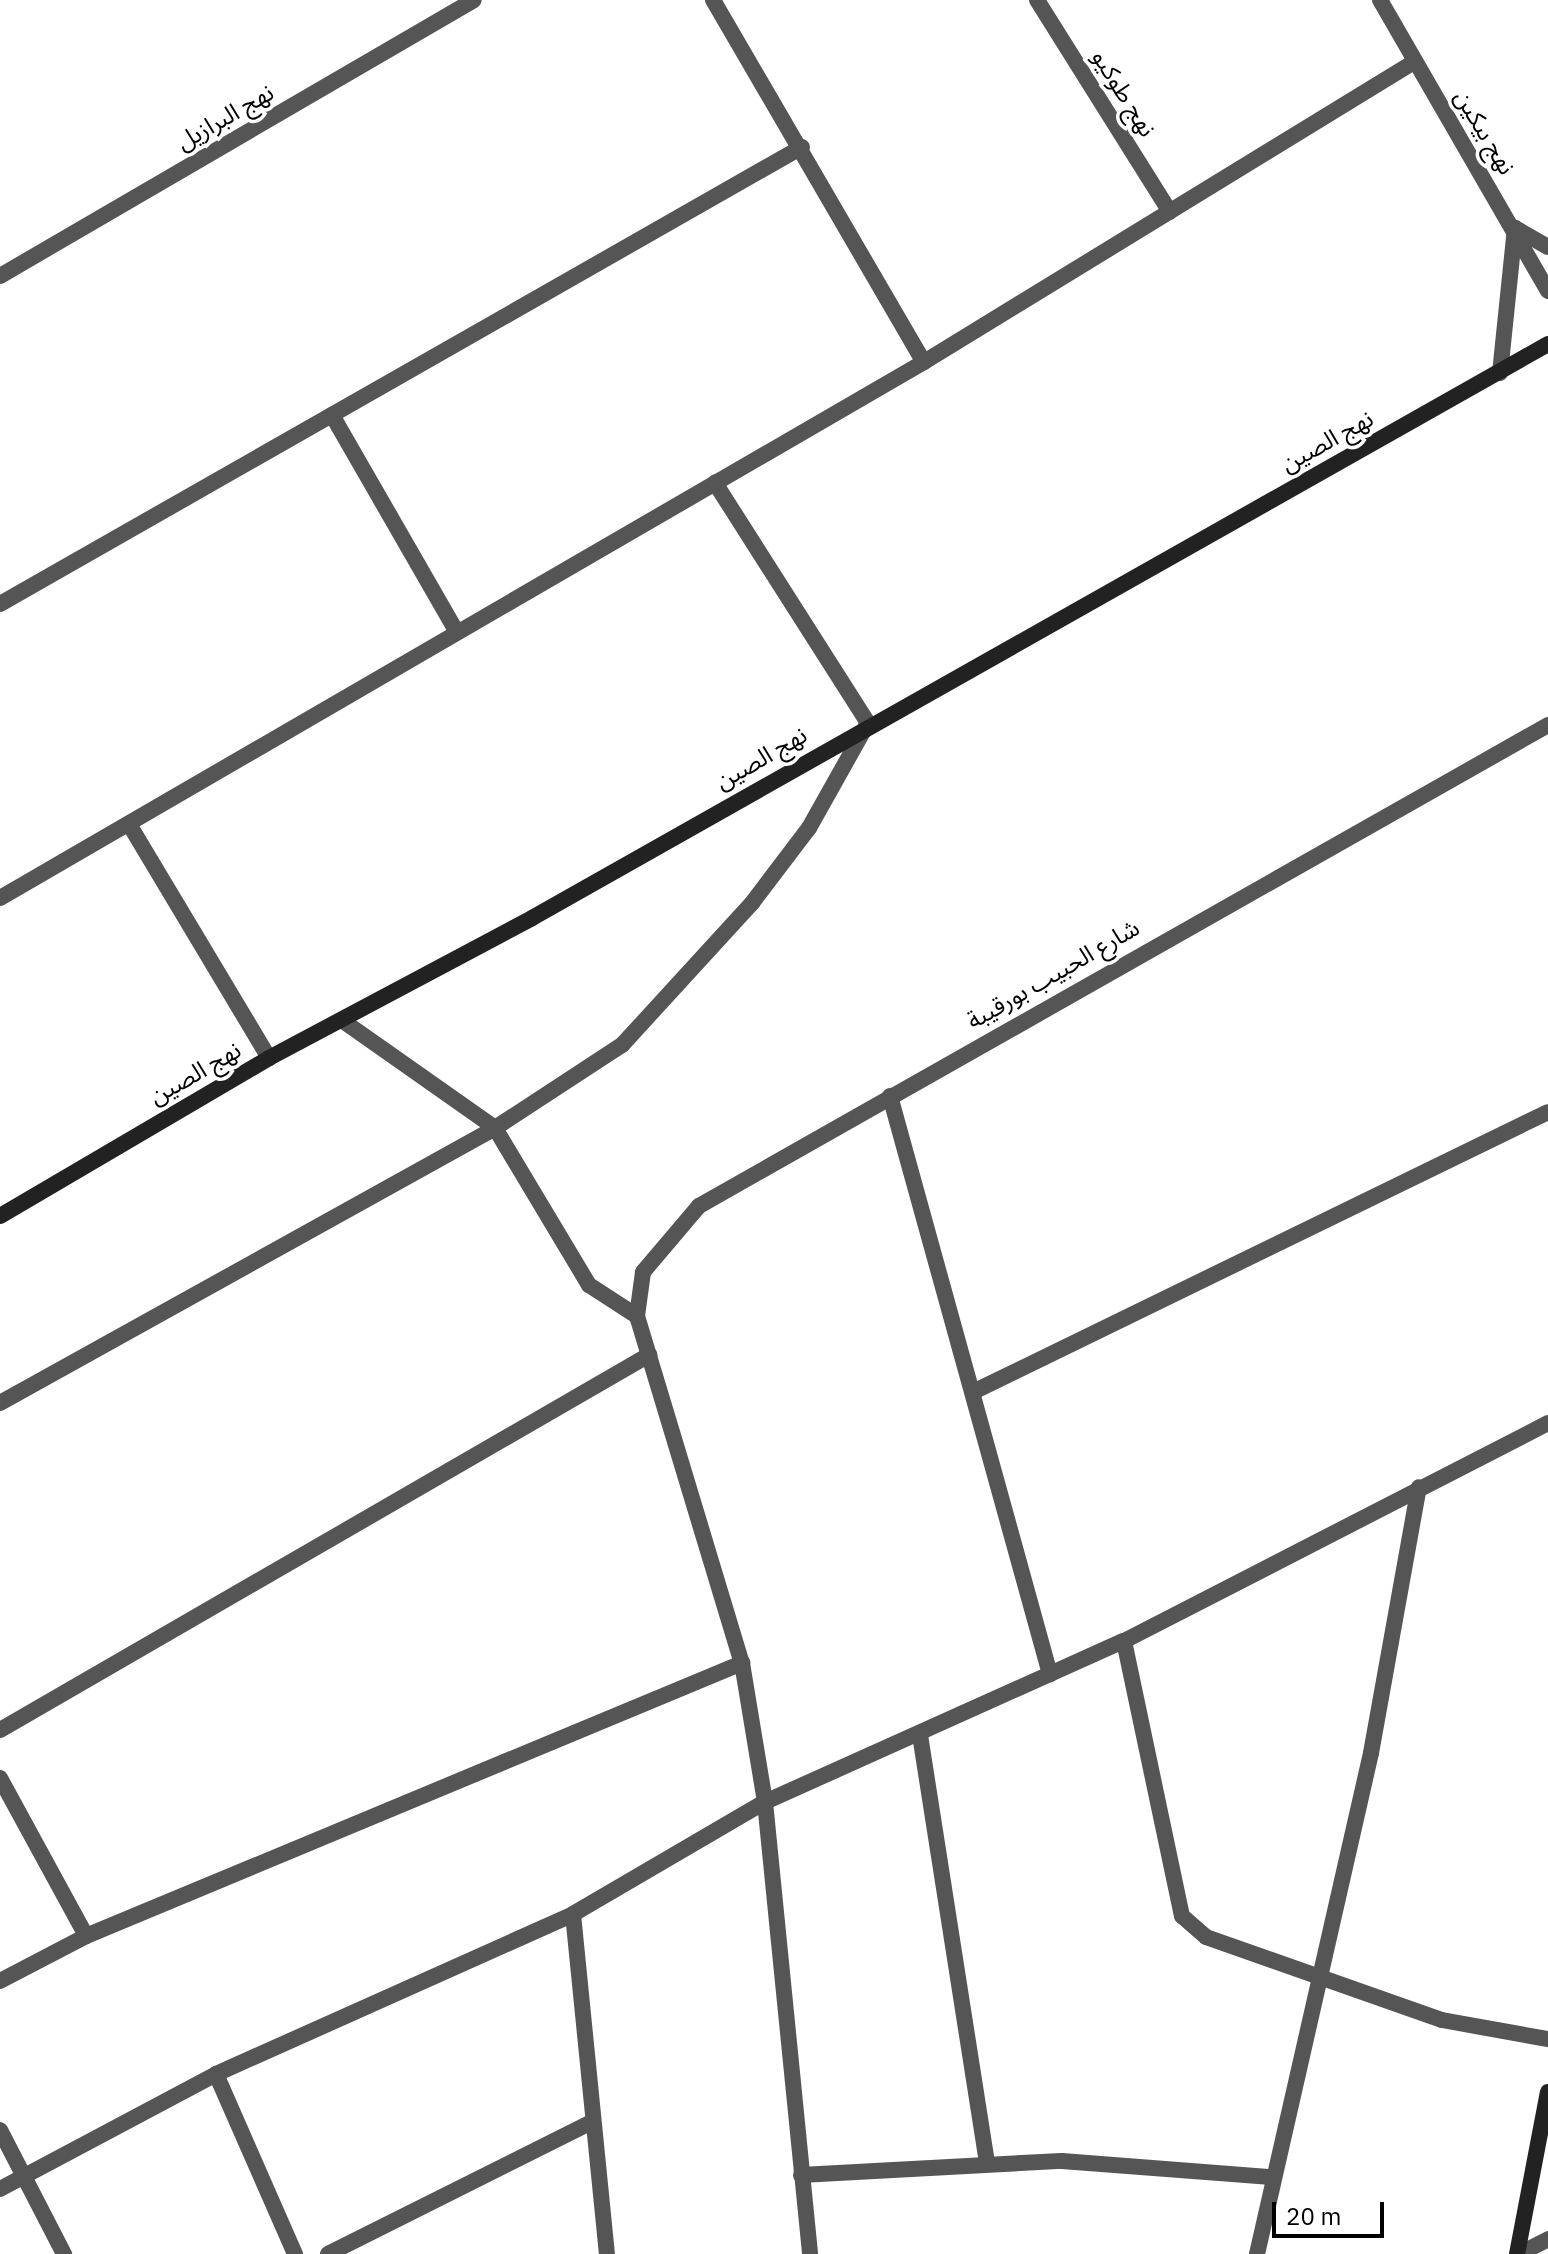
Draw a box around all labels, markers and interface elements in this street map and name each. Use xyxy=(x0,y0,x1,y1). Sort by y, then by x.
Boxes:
street label: نهج طوكيو xyxy=(1086,44,1162,142)
street label: نهج البرازيل xyxy=(171,78,279,156)
street label: نهج بيكين xyxy=(1448,84,1522,180)
street label: نهج الصين xyxy=(1276,404,1378,478)
street label: نهج الصين xyxy=(710,720,812,796)
street label: شارع الحبيب بورقيبة xyxy=(962,913,1144,1035)
street label: نهج الصين xyxy=(144,1035,246,1111)
scale bar xyxy=(1276,2186,1388,2236)
text: 20 m xyxy=(1286,2200,1341,2232)

